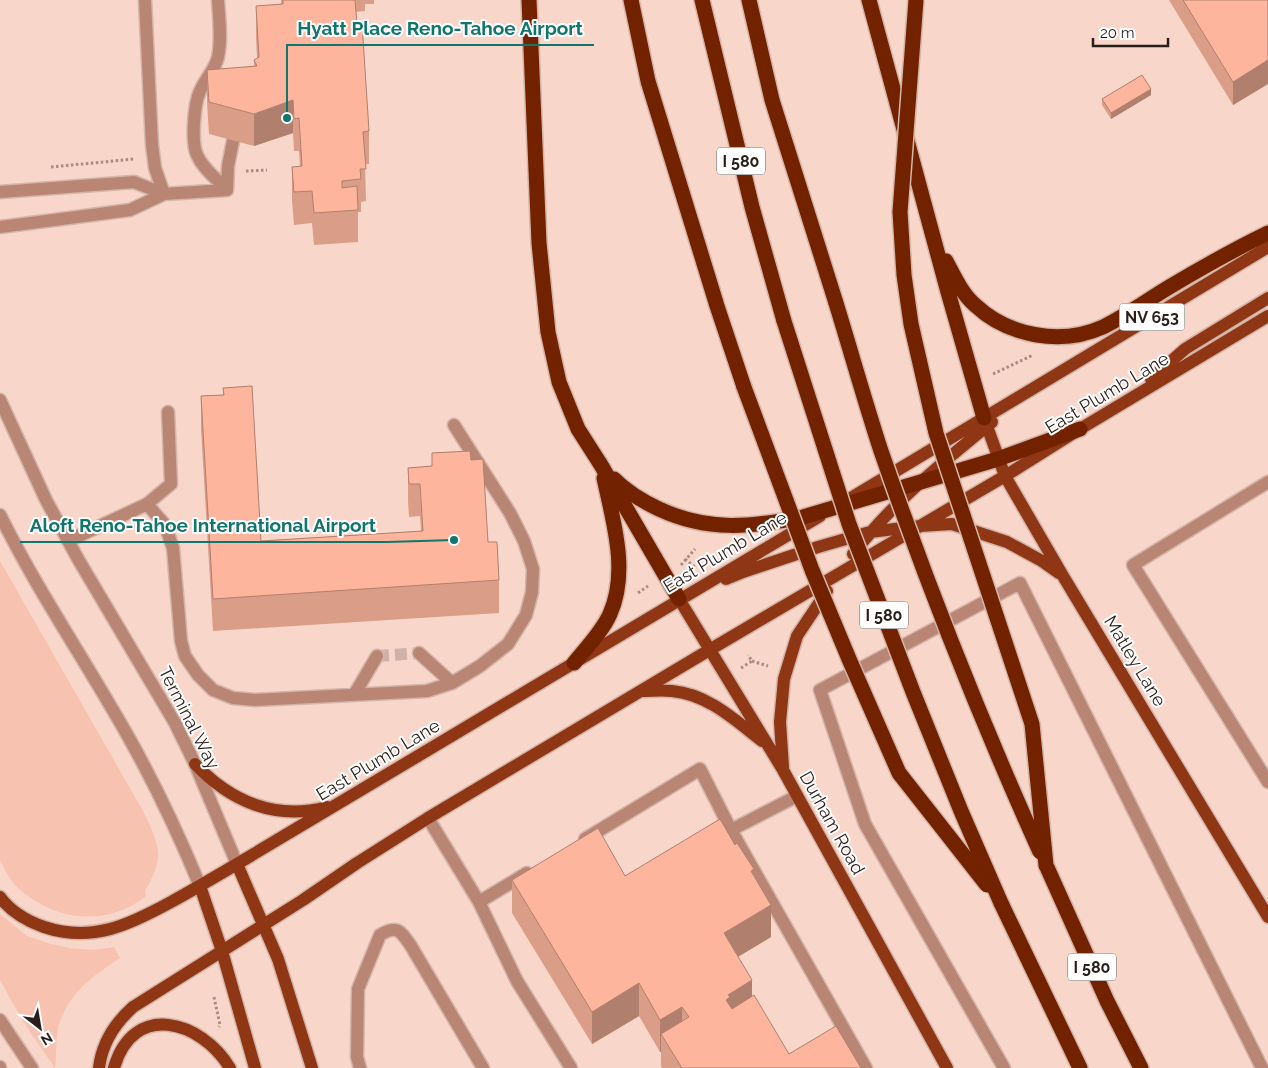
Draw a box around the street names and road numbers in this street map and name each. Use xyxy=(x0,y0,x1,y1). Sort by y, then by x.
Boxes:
road number: I 580 xyxy=(717,148,765,175)
road number: NV 653 xyxy=(1120,304,1184,330)
street label: East Plumb Lane xyxy=(1041,347,1173,438)
street label: East Plumb Lane xyxy=(659,506,791,597)
road number: I 580 xyxy=(860,602,908,628)
street label: Matley Lane xyxy=(1100,612,1171,710)
street label: Terminal Way xyxy=(155,663,224,773)
street label: East Plumb Lane xyxy=(312,714,444,805)
street label: Durham Road xyxy=(795,768,869,878)
road number: I 580 xyxy=(1068,954,1116,980)

